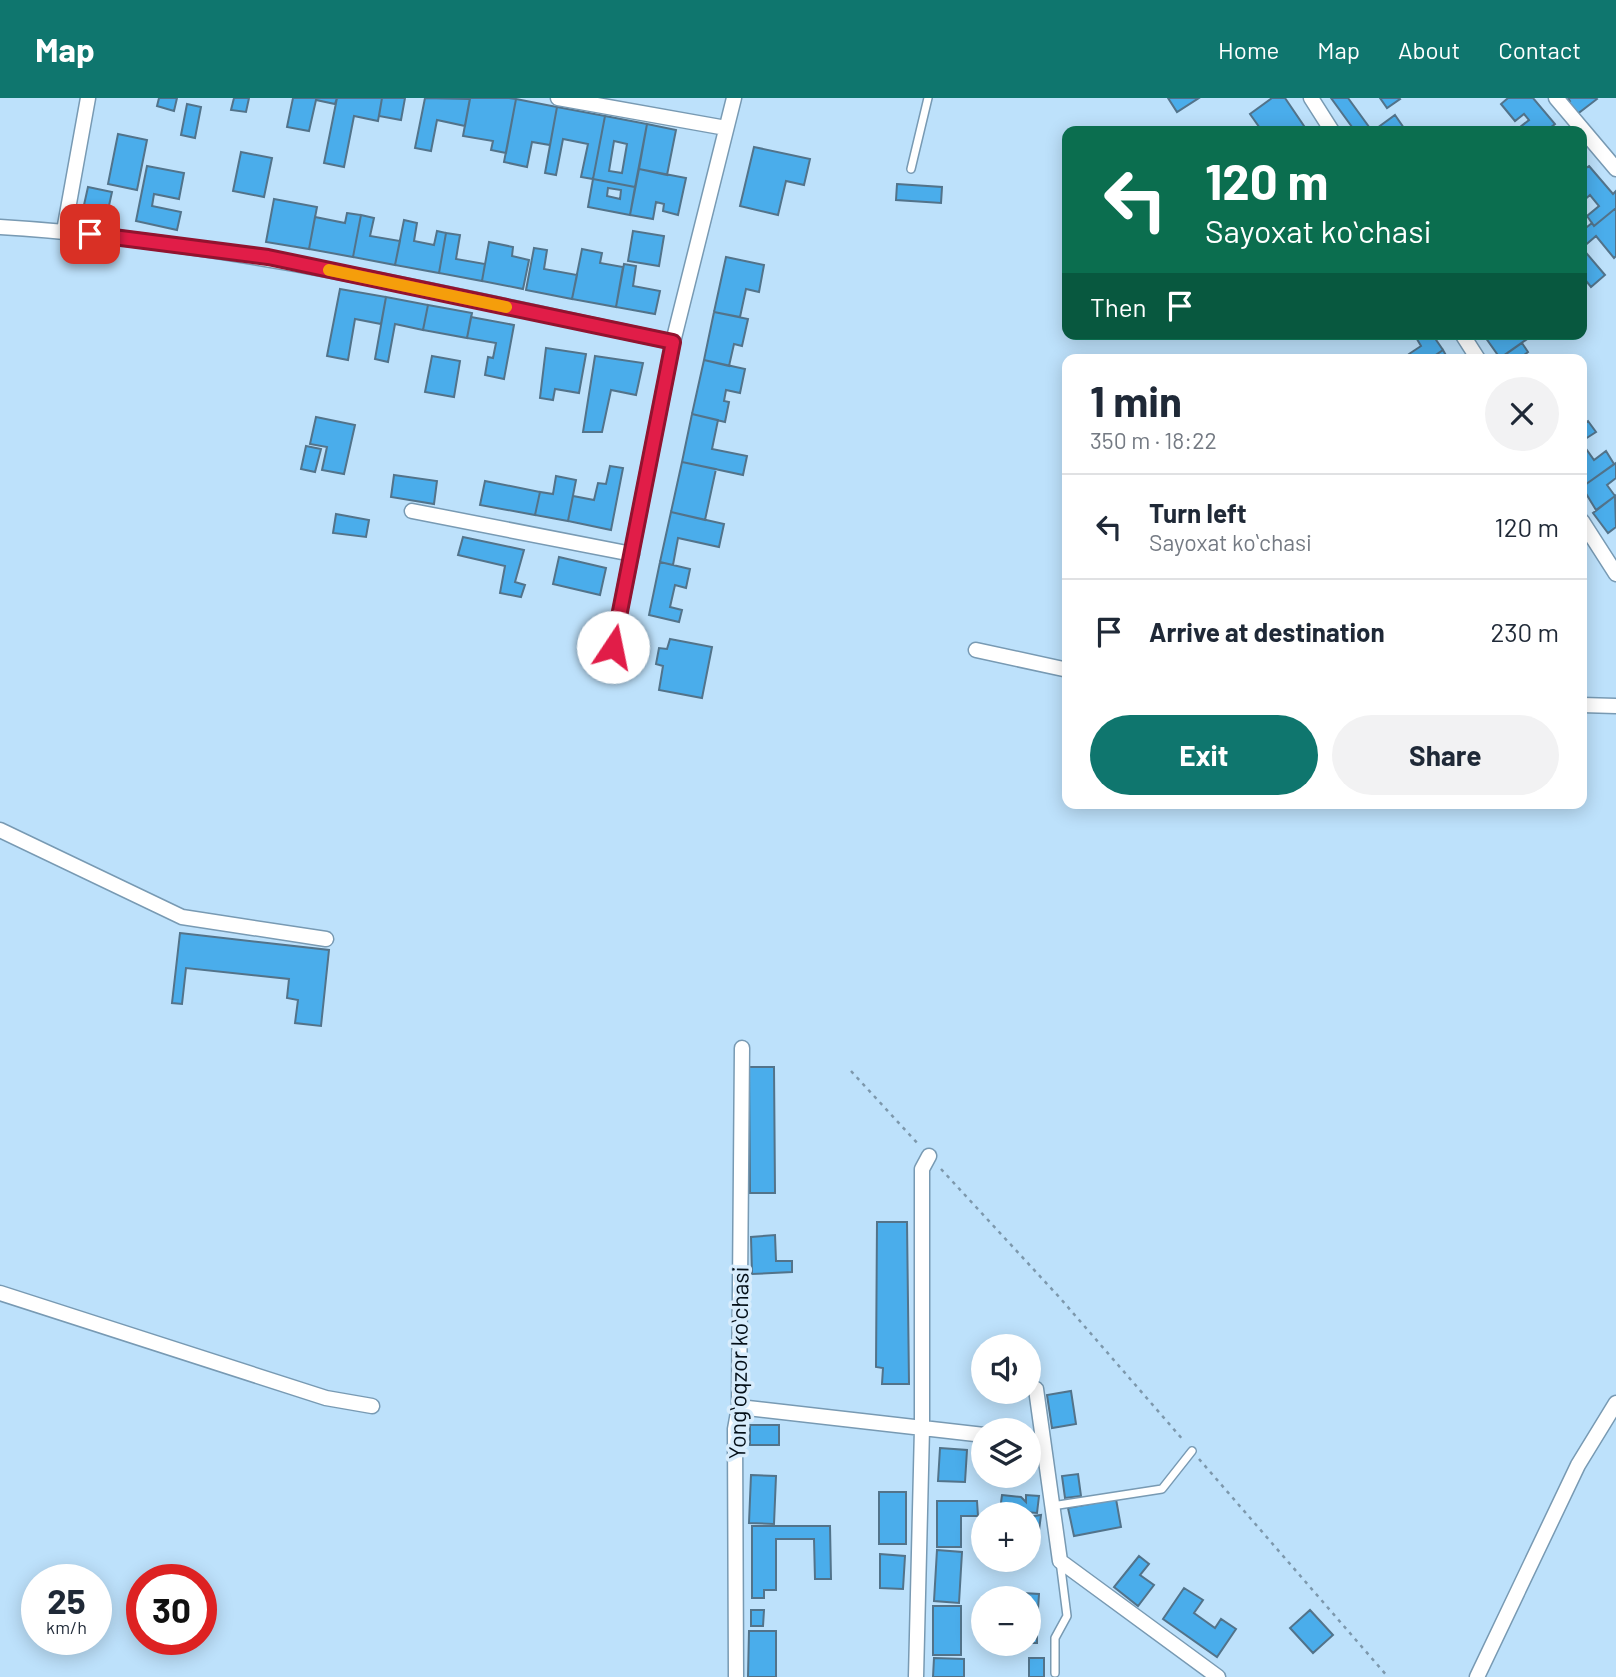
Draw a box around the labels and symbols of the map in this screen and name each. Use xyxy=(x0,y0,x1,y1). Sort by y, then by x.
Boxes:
pin xyxy=(60,204,120,264)
position arrow xyxy=(576,610,650,684)
street label: Yongʻoqzor koʻchasi xyxy=(722,1266,754,1460)
speed limit sign: 30 xyxy=(126,1564,217,1655)

